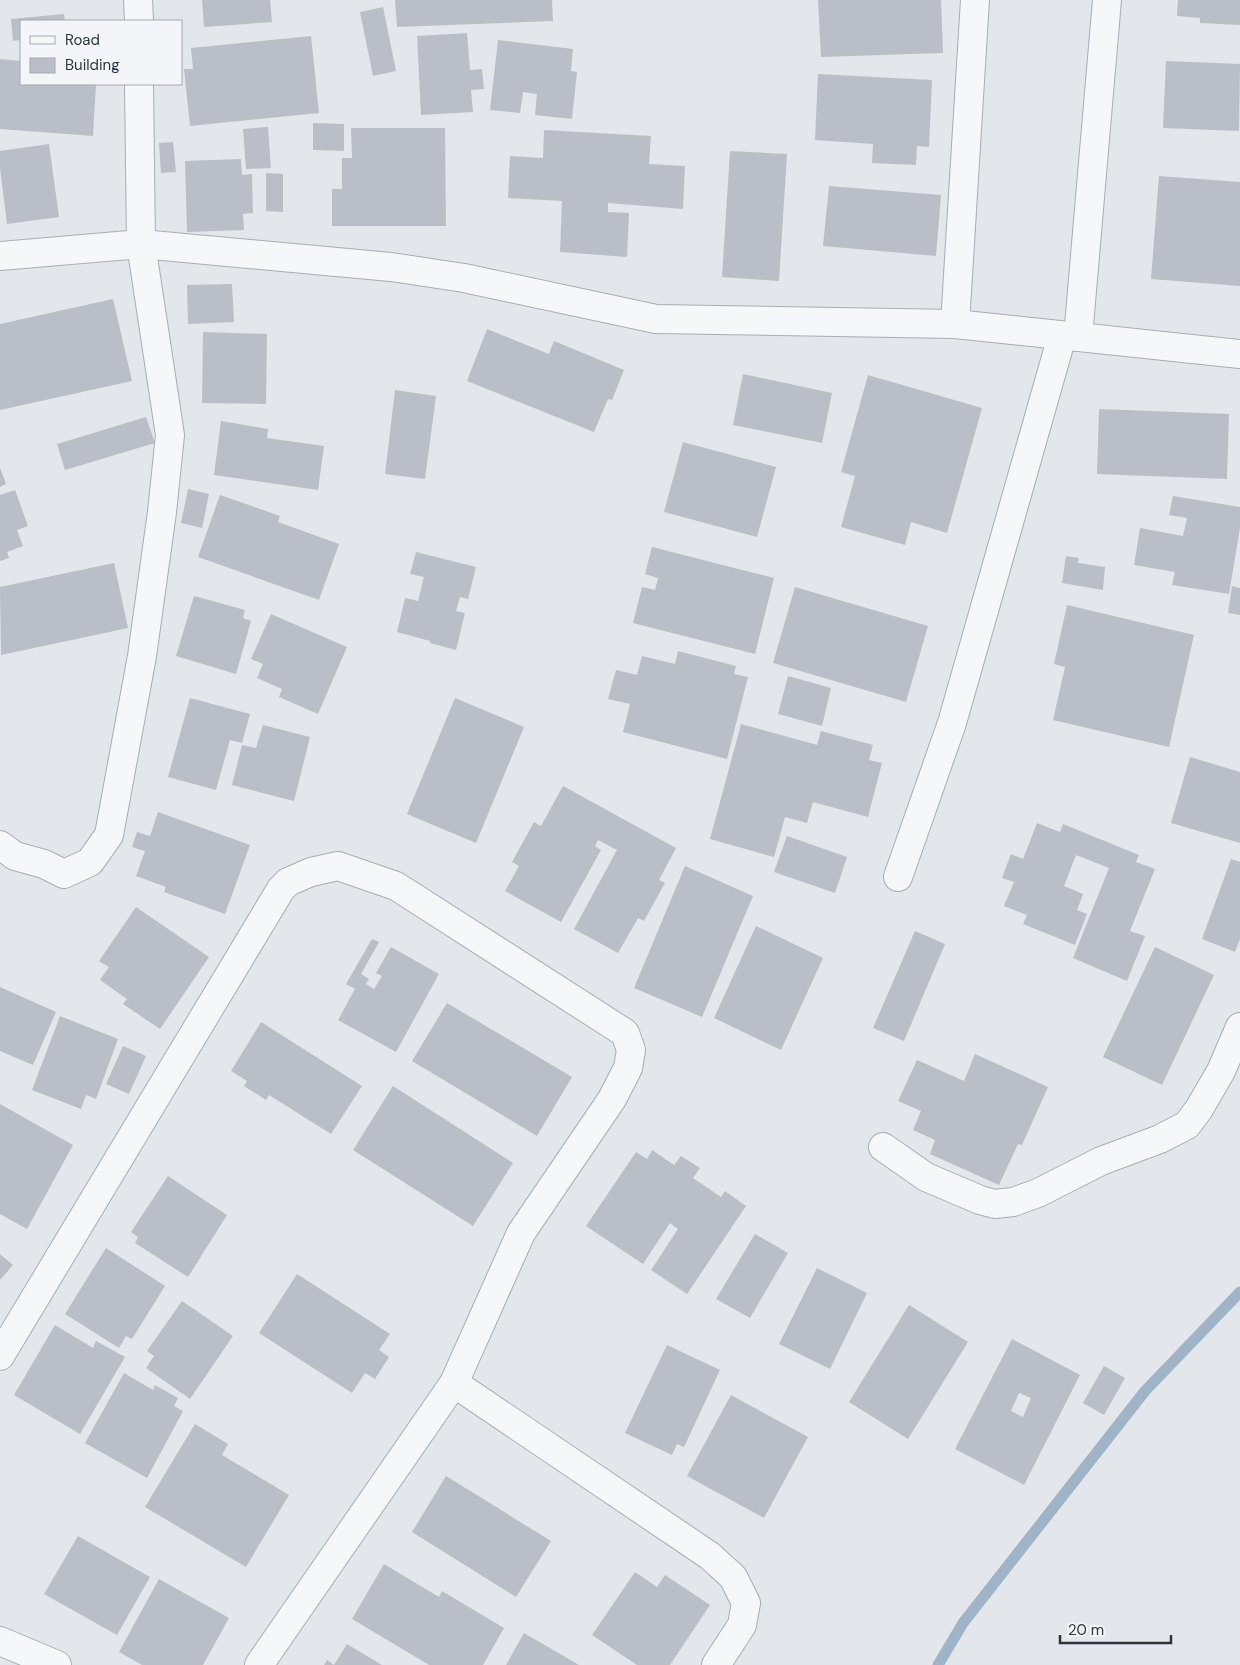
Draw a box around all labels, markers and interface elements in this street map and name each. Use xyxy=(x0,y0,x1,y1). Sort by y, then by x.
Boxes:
legend xyxy=(20,20,182,85)
text: Road xyxy=(65,30,100,50)
text: Building xyxy=(65,55,120,75)
scale bar xyxy=(1060,1612,1171,1644)
text: 20 m xyxy=(1068,1620,1104,1640)

